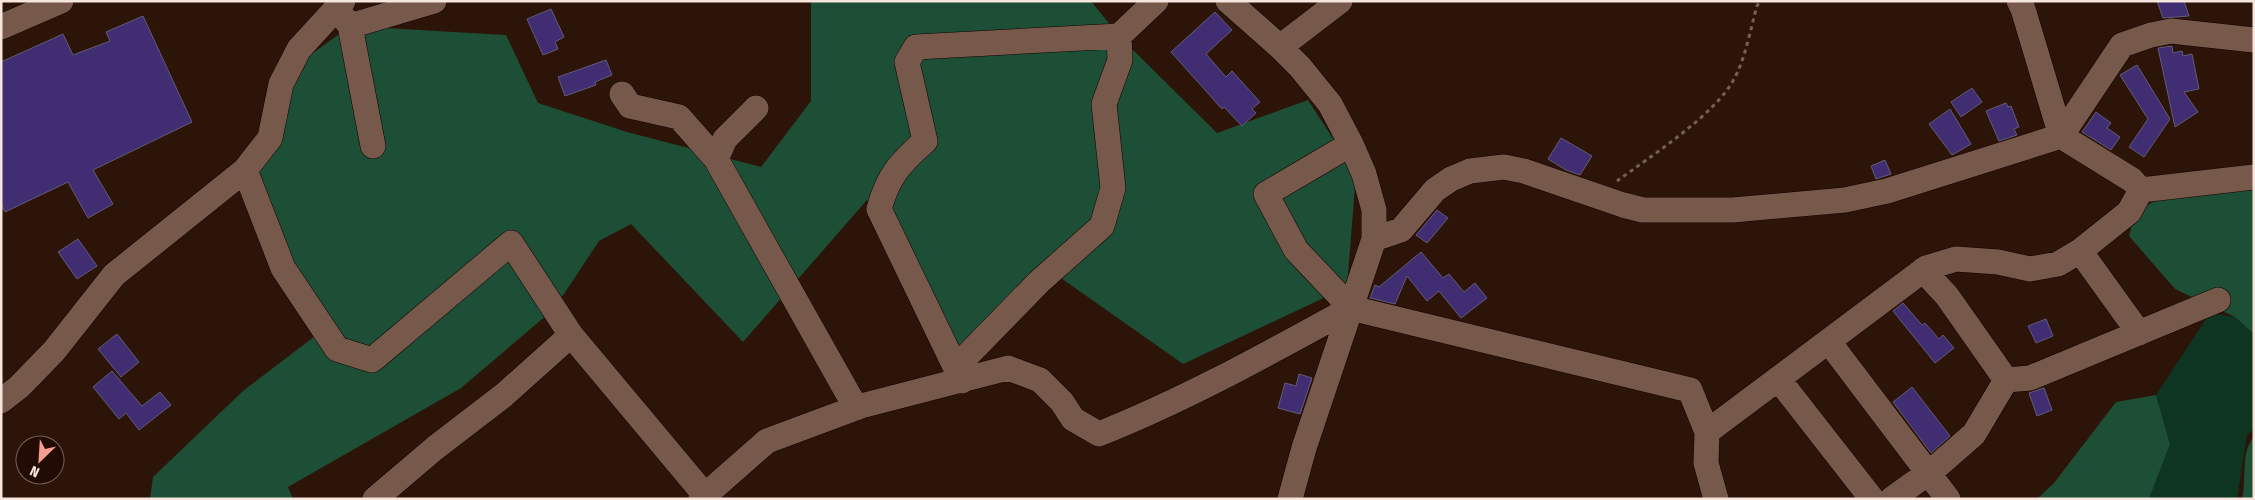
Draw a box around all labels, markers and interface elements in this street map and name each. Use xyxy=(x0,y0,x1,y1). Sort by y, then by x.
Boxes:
north arrow xyxy=(15,435,65,485)
text: N xyxy=(27,462,42,481)

